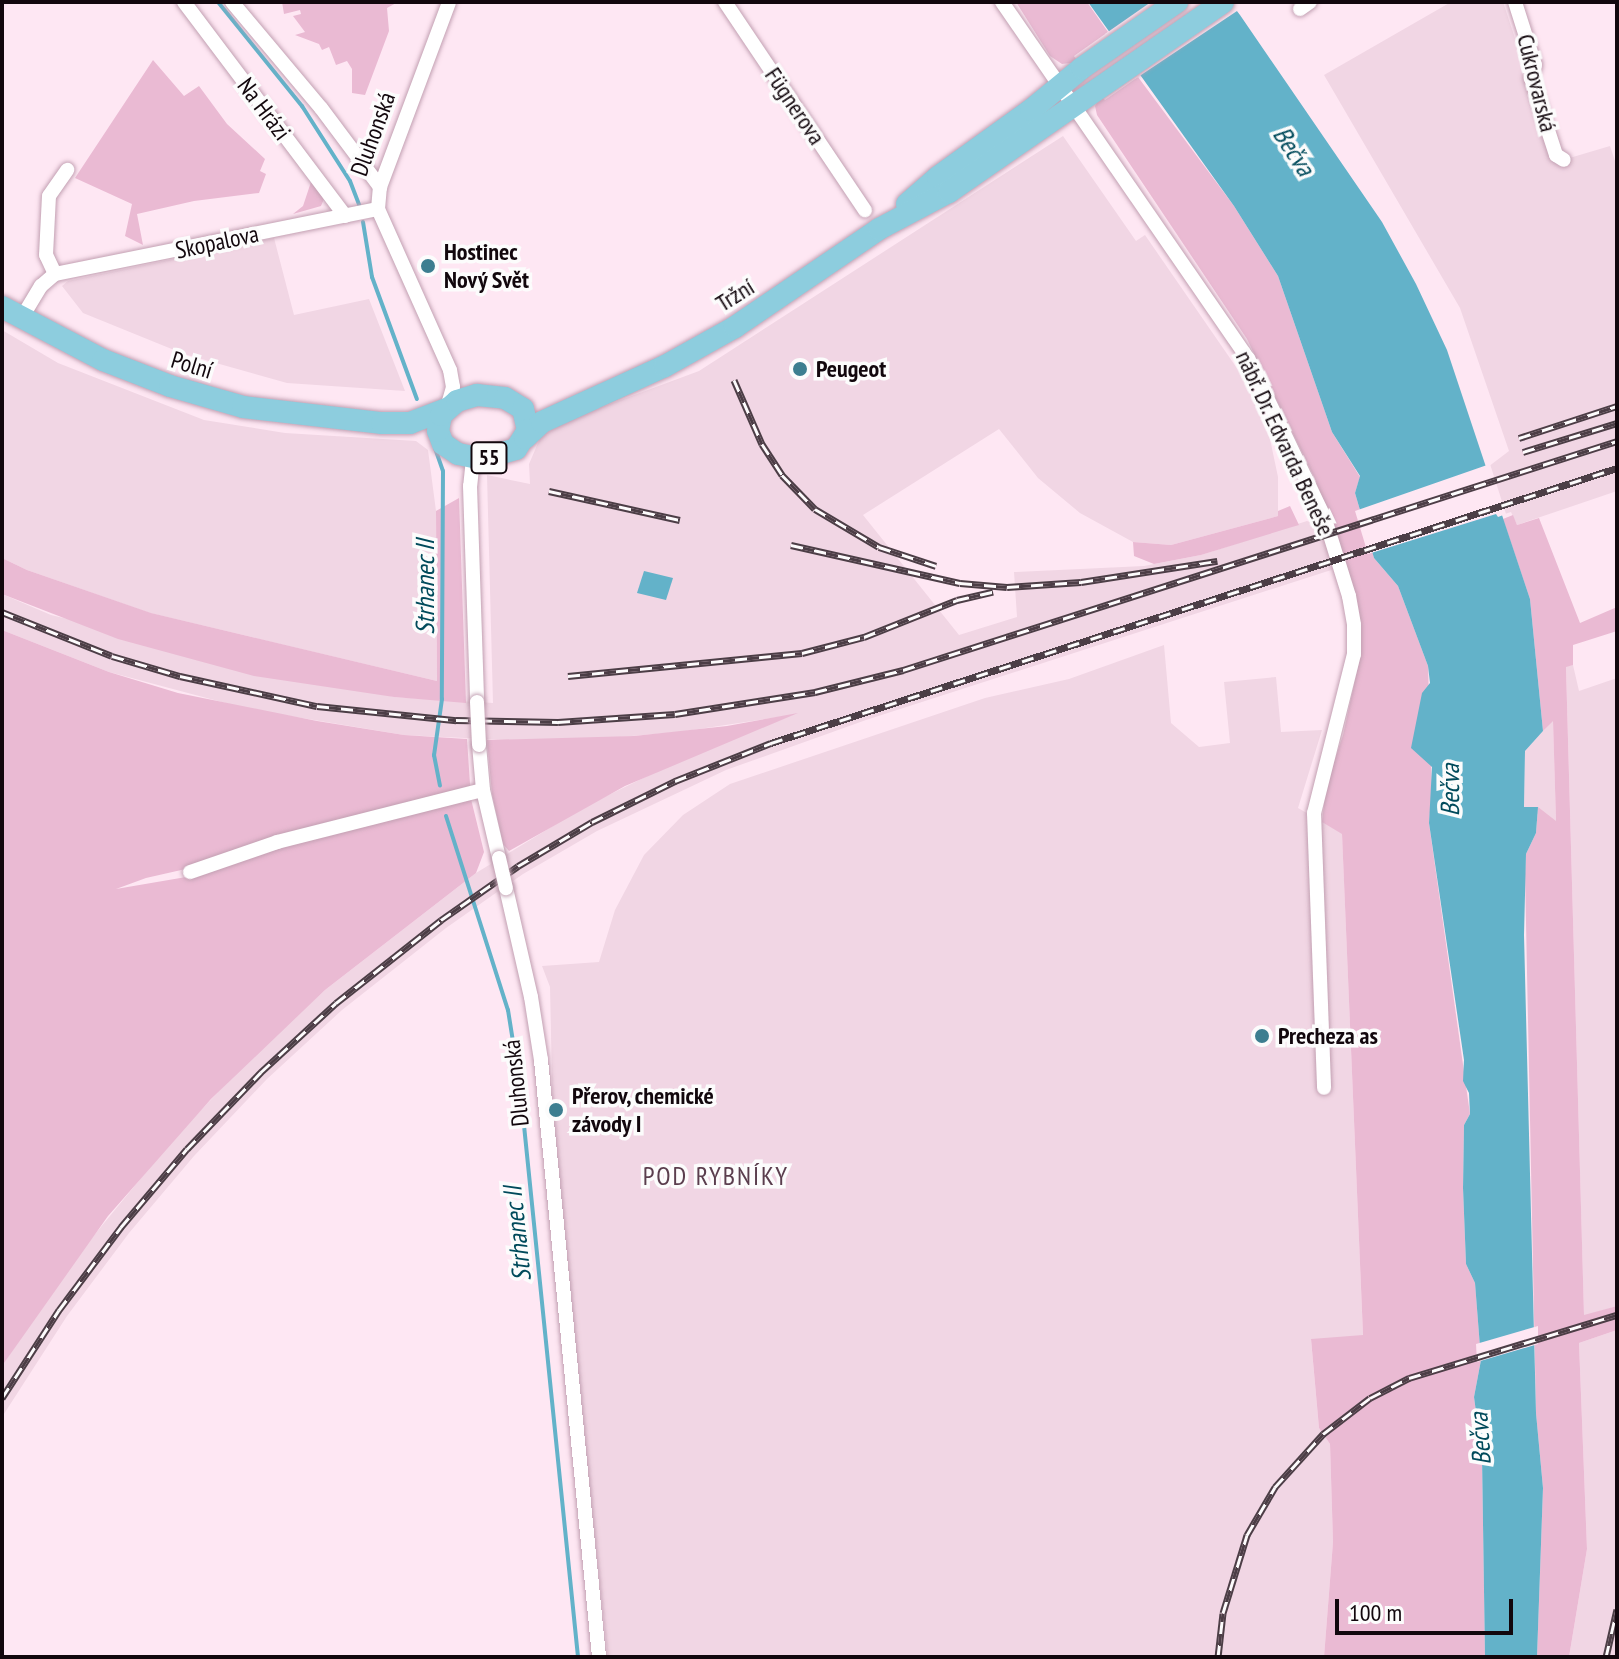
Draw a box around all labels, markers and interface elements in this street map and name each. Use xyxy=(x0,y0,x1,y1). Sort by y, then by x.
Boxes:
street label: Cukrovarská xyxy=(1511,31,1563,135)
street label: Fügnerova xyxy=(759,62,831,150)
street label: Na Hrázi xyxy=(231,72,297,146)
street label: Dluhonská xyxy=(345,88,401,180)
water label: Bečva xyxy=(1267,120,1321,182)
street label: Skopalova xyxy=(173,219,261,265)
place label: Hostinec Nový Svět xyxy=(444,238,530,294)
marker: Hostinec Nový Svět xyxy=(419,257,437,275)
street label: Tržní xyxy=(711,272,759,318)
street label: Polní xyxy=(168,345,216,385)
street label: nábř. Dr. Edvarda Beneše xyxy=(1229,345,1341,541)
place label: Peugeot xyxy=(816,355,886,383)
marker: Peugeot xyxy=(791,360,809,378)
road number: 55 xyxy=(469,440,509,476)
water label: Strhanec II xyxy=(409,539,441,635)
water label: Bečva xyxy=(1434,764,1466,816)
place label: Precheza as xyxy=(1278,1022,1378,1050)
marker: Precheza as xyxy=(1253,1027,1271,1045)
street label: Dluhonská xyxy=(497,1038,535,1128)
place label: Přerov, chemické závody I xyxy=(572,1082,715,1138)
marker: Přerov, chemické závody I xyxy=(547,1101,565,1119)
district label: POD RYBNÍKY xyxy=(643,1160,789,1192)
water label: Strhanec II xyxy=(496,1185,538,1283)
water label: Bečva xyxy=(1463,1412,1497,1466)
scale bar xyxy=(1339,1583,1517,1633)
text: 100 m xyxy=(1349,1597,1402,1628)

